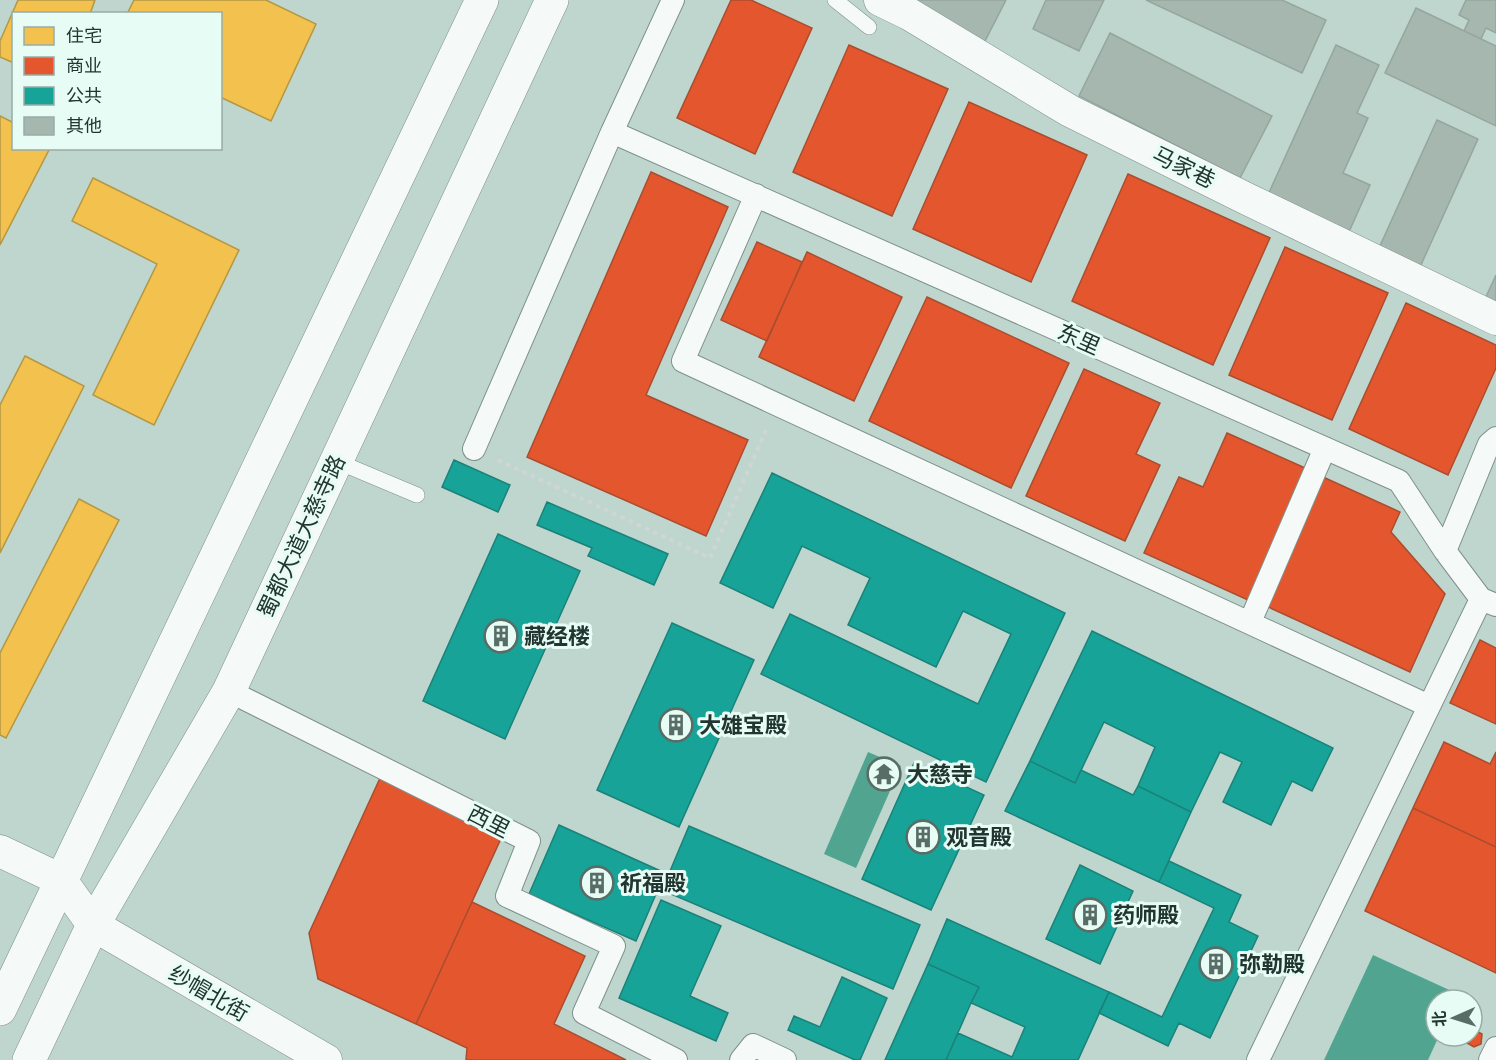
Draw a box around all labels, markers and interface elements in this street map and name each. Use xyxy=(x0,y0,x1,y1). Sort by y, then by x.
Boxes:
legend xyxy=(12,12,222,150)
text: 住宅 xyxy=(66,23,102,50)
text: 商业 xyxy=(66,53,102,80)
text: 公共 xyxy=(66,83,102,110)
text: 其他 xyxy=(66,113,102,140)
street label: 马家巷 xyxy=(1146,139,1220,198)
street label: 东里 xyxy=(1052,316,1105,364)
street label: 蜀都大道大慈寺路 xyxy=(250,450,355,623)
building icon: 藏经楼 xyxy=(483,618,519,654)
place label: 藏经楼 xyxy=(524,621,590,654)
building icon: 大雄宝殿 xyxy=(658,707,694,743)
place label: 大雄宝殿 xyxy=(699,710,787,743)
temple icon: 大慈寺 xyxy=(866,756,902,792)
place label: 大慈寺 xyxy=(907,759,973,792)
street label: 西里 xyxy=(461,798,515,847)
building icon: 观音殿 xyxy=(905,819,941,855)
place label: 观音殿 xyxy=(946,822,1012,855)
building icon: 祈福殿 xyxy=(579,865,615,901)
place label: 祈福殿 xyxy=(620,868,686,901)
building icon: 药师殿 xyxy=(1072,897,1108,933)
place label: 药师殿 xyxy=(1113,900,1179,933)
building icon: 弥勒殿 xyxy=(1198,946,1234,982)
place label: 弥勒殿 xyxy=(1239,949,1305,982)
street label: 纱帽北街 xyxy=(162,958,255,1031)
north arrow xyxy=(1424,988,1484,1048)
text: 北 xyxy=(1428,1010,1452,1027)

